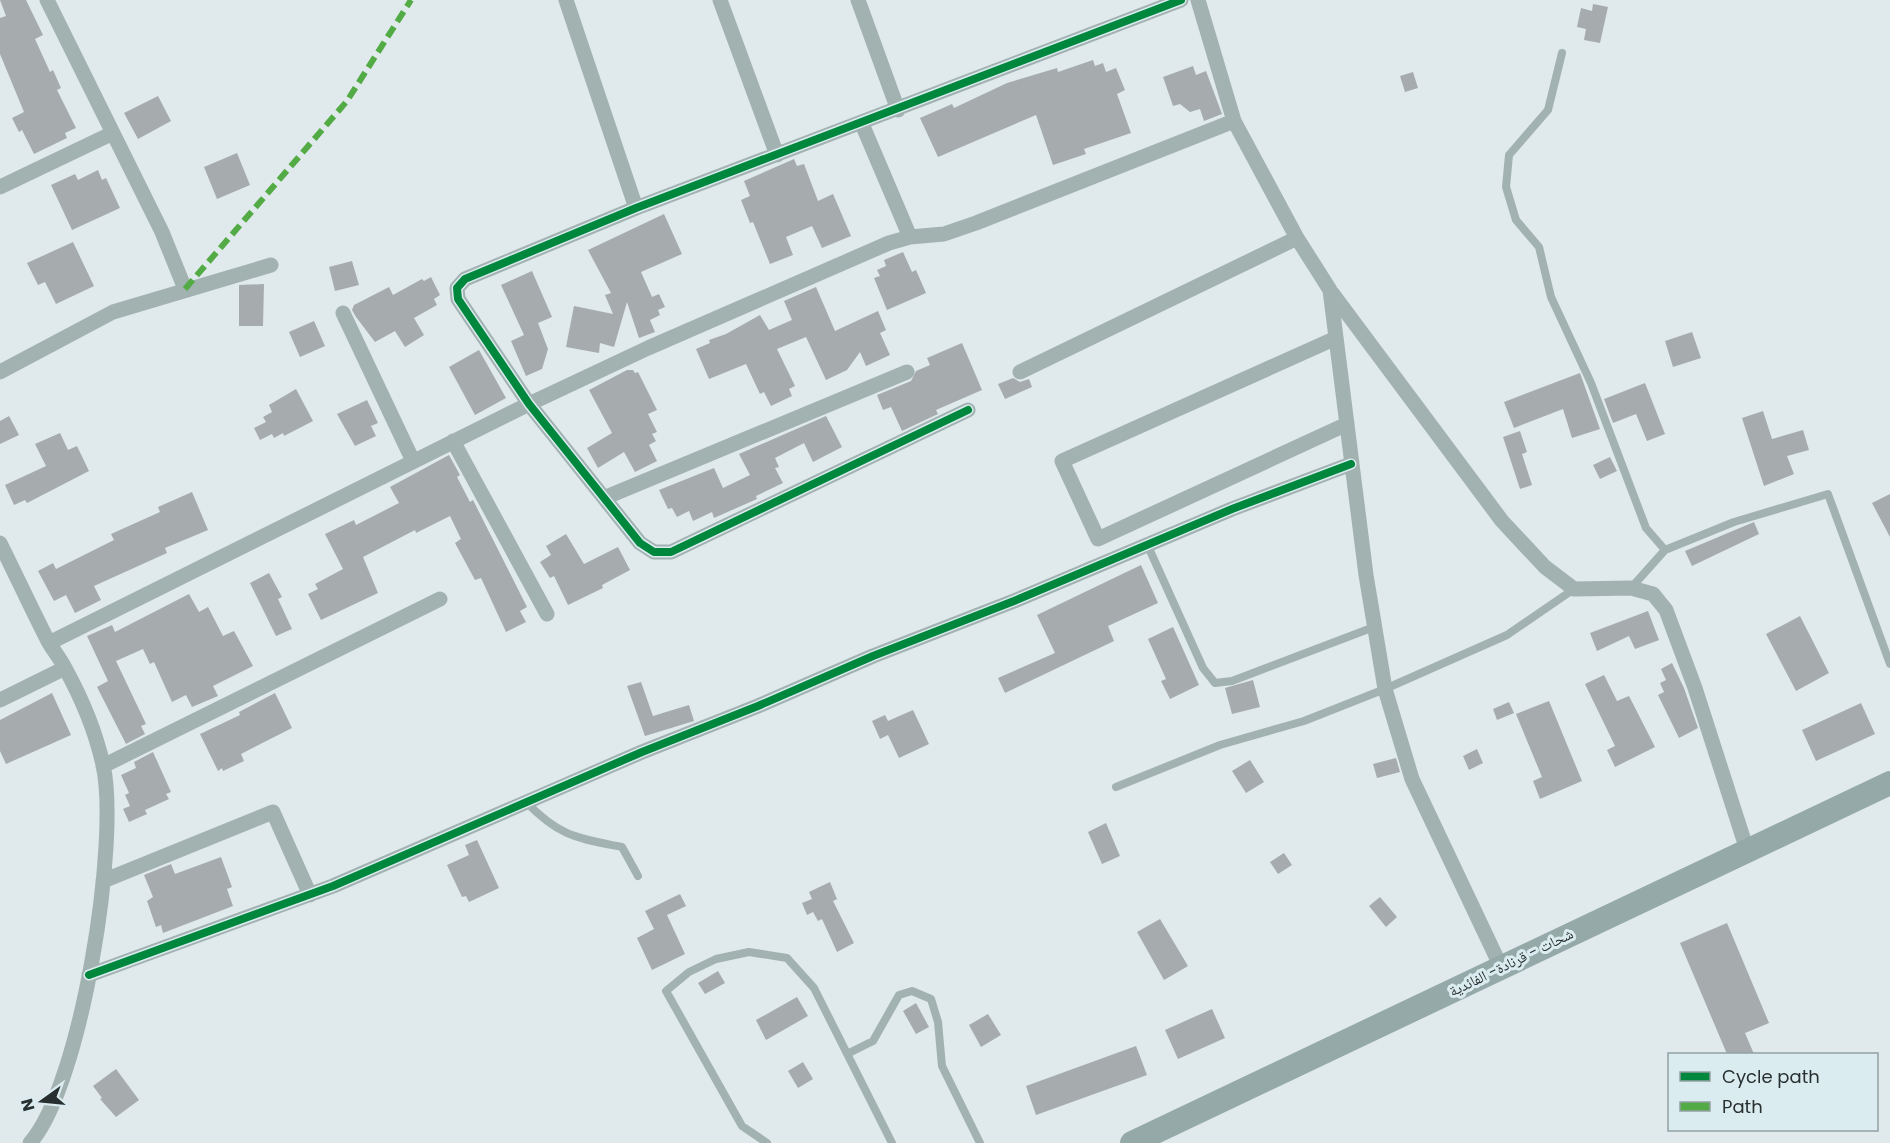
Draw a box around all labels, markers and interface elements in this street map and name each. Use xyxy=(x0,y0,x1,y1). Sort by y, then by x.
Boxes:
street label: شحات - قرنادة- الفائدية xyxy=(1445,923,1577,1001)
legend xyxy=(1668,1053,1878,1131)
text: Cycle path xyxy=(1722,1064,1820,1089)
north arrow xyxy=(12,1071,72,1131)
text: Path xyxy=(1722,1094,1763,1119)
text: N xyxy=(15,1096,41,1114)

